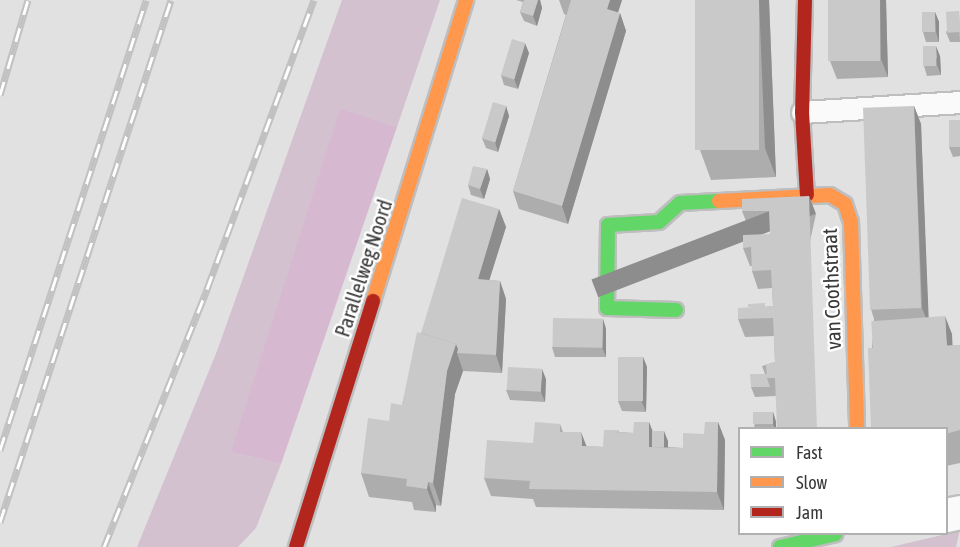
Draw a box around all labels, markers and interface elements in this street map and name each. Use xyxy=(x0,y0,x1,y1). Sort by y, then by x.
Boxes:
street label: Parallelweg Noord xyxy=(329,196,397,340)
street label: van Coothstraat xyxy=(816,228,846,350)
legend xyxy=(738,427,948,535)
text: Fast xyxy=(796,442,823,463)
text: Slow xyxy=(796,472,827,493)
text: Jam xyxy=(796,502,823,523)

